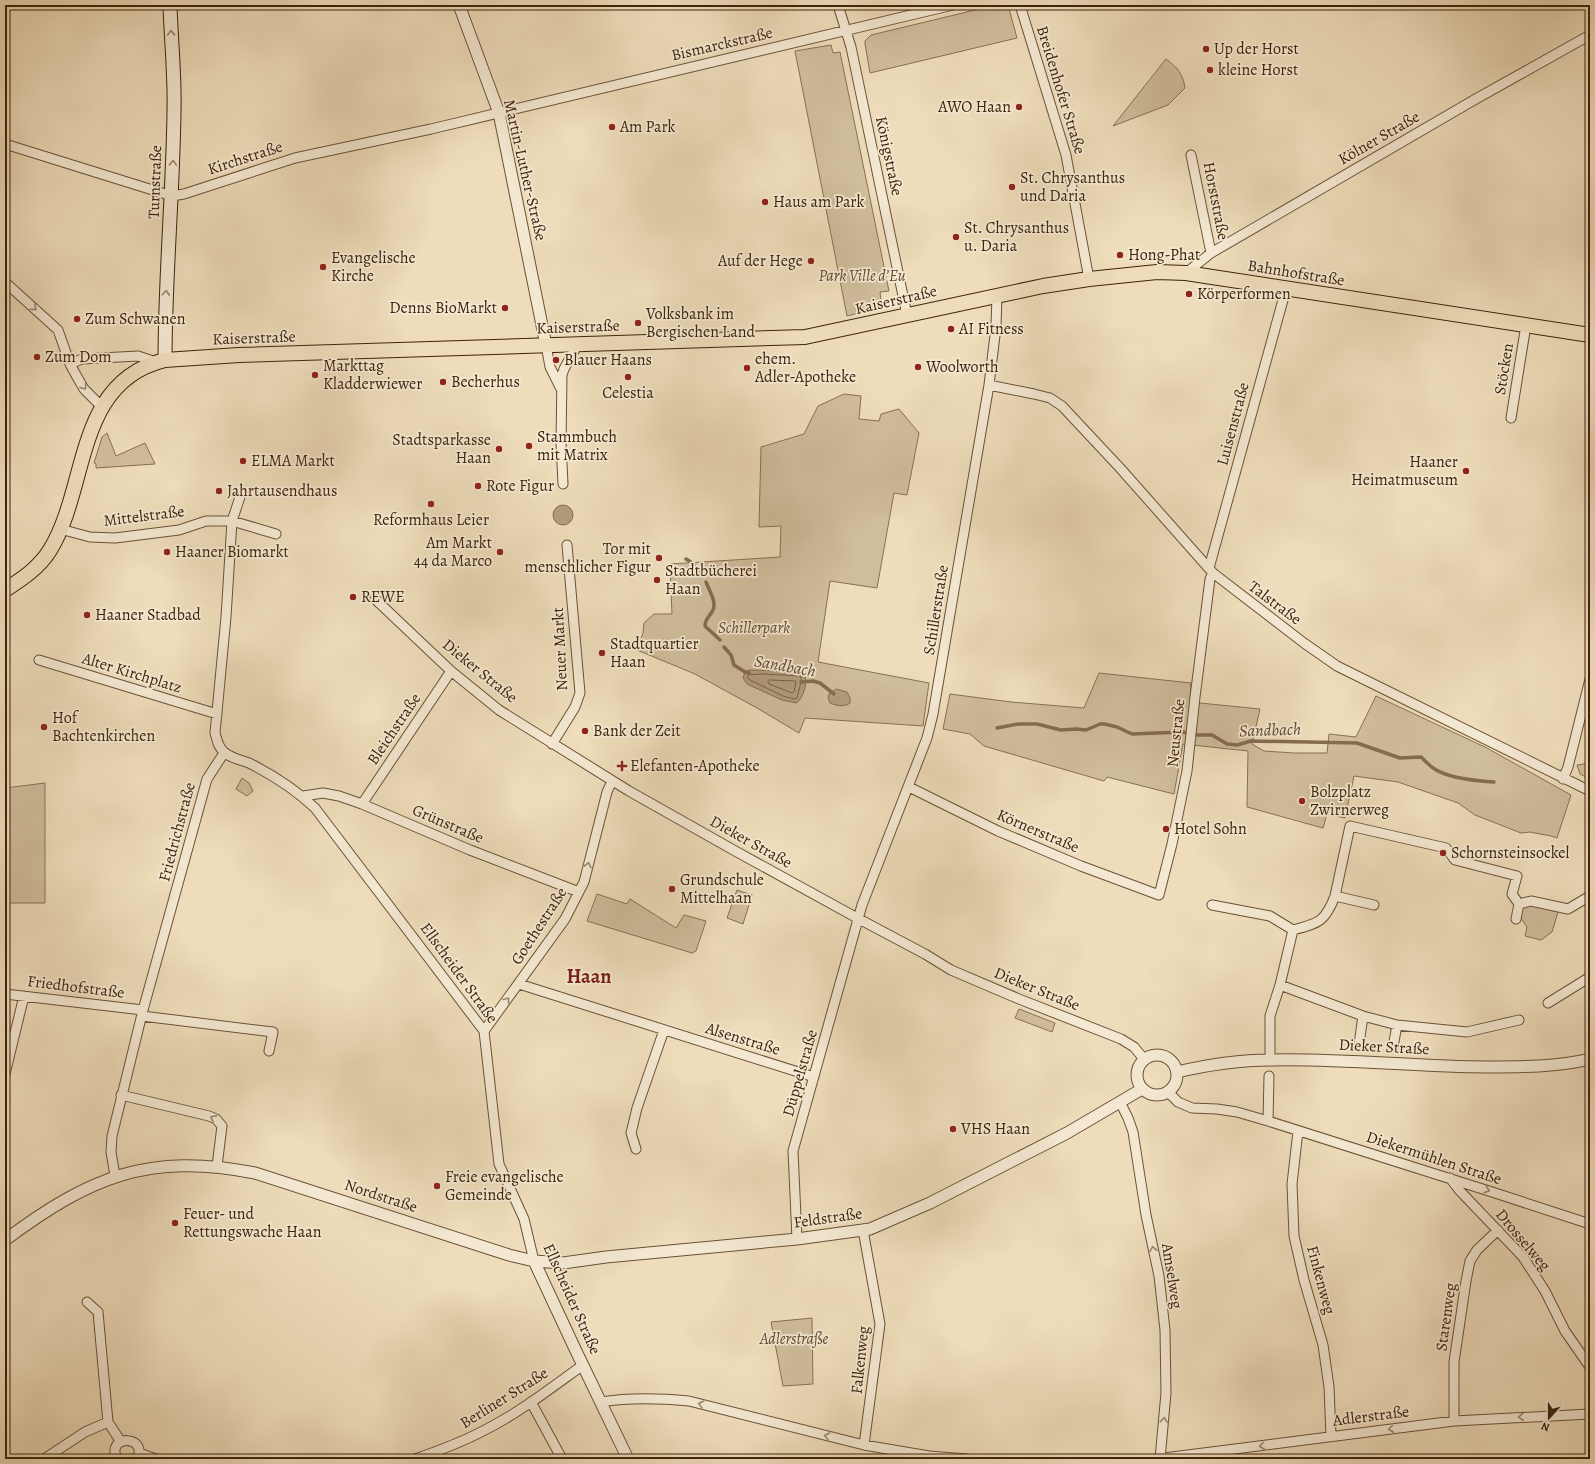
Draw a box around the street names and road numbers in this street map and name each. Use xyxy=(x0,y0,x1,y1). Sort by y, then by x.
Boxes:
street label: Bismarckstraße xyxy=(669,22,775,66)
street label: Breidenhofer Straße xyxy=(1031,23,1091,157)
street label: Martin-Luther-Straße xyxy=(498,97,552,243)
street label: Kölner Straße xyxy=(1334,106,1424,170)
street label: Königstraße xyxy=(870,114,908,198)
street label: Kirchstraße xyxy=(205,136,285,180)
street label: Turnstraße xyxy=(143,145,167,219)
street label: Horststraße xyxy=(1198,160,1234,242)
street label: Bahnhofstraße xyxy=(1246,254,1346,292)
street label: Kaiserstraße xyxy=(853,280,939,320)
street label: Kaiserstraße xyxy=(536,315,620,339)
street label: Kaiserstraße xyxy=(212,326,296,350)
street label: Stöcken xyxy=(1489,341,1519,396)
street label: Luisenstraße xyxy=(1211,380,1255,468)
street label: Mittelstraße xyxy=(102,500,186,532)
street label: Schillerstraße xyxy=(918,563,954,657)
street label: Talstraße xyxy=(1244,576,1306,630)
street label: Neuer Markt xyxy=(547,607,573,691)
street label: Dieker Straße xyxy=(438,634,522,708)
street label: Alter Kirchplatz xyxy=(79,647,184,699)
street label: Bleichstraße xyxy=(362,689,426,769)
street label: Neustraße xyxy=(1161,698,1191,768)
street label: Friedrichstraße xyxy=(153,780,201,884)
street label: Grünstraße xyxy=(409,799,487,849)
street label: Körnerstraße xyxy=(993,804,1083,858)
street label: Dieker Straße xyxy=(706,810,796,874)
street label: Goethestraße xyxy=(506,883,572,969)
street label: Ellscheider Straße xyxy=(415,918,503,1028)
street label: Dieker Straße xyxy=(991,962,1083,1016)
street label: Friedhofstraße xyxy=(26,970,126,1004)
street label: Alsenstraße xyxy=(702,1017,783,1061)
street label: Düppelstraße xyxy=(777,1027,823,1119)
street label: Dieker Straße xyxy=(1338,1034,1430,1060)
street label: Diekermühlen Straße xyxy=(1363,1126,1505,1190)
street label: Nordstraße xyxy=(342,1174,420,1218)
street label: Feldstraße xyxy=(792,1202,864,1234)
street label: Drosselweg xyxy=(1490,1204,1556,1276)
street label: Ellscheider Straße xyxy=(538,1240,606,1358)
street label: Amselweg xyxy=(1156,1241,1188,1310)
street label: Finkenweg xyxy=(1301,1243,1341,1317)
street label: Starenweg xyxy=(1430,1281,1462,1353)
street label: Falkenweg xyxy=(845,1325,875,1395)
street label: Berliner Straße xyxy=(456,1362,552,1434)
street label: Adlerstraße xyxy=(1331,1400,1410,1432)

